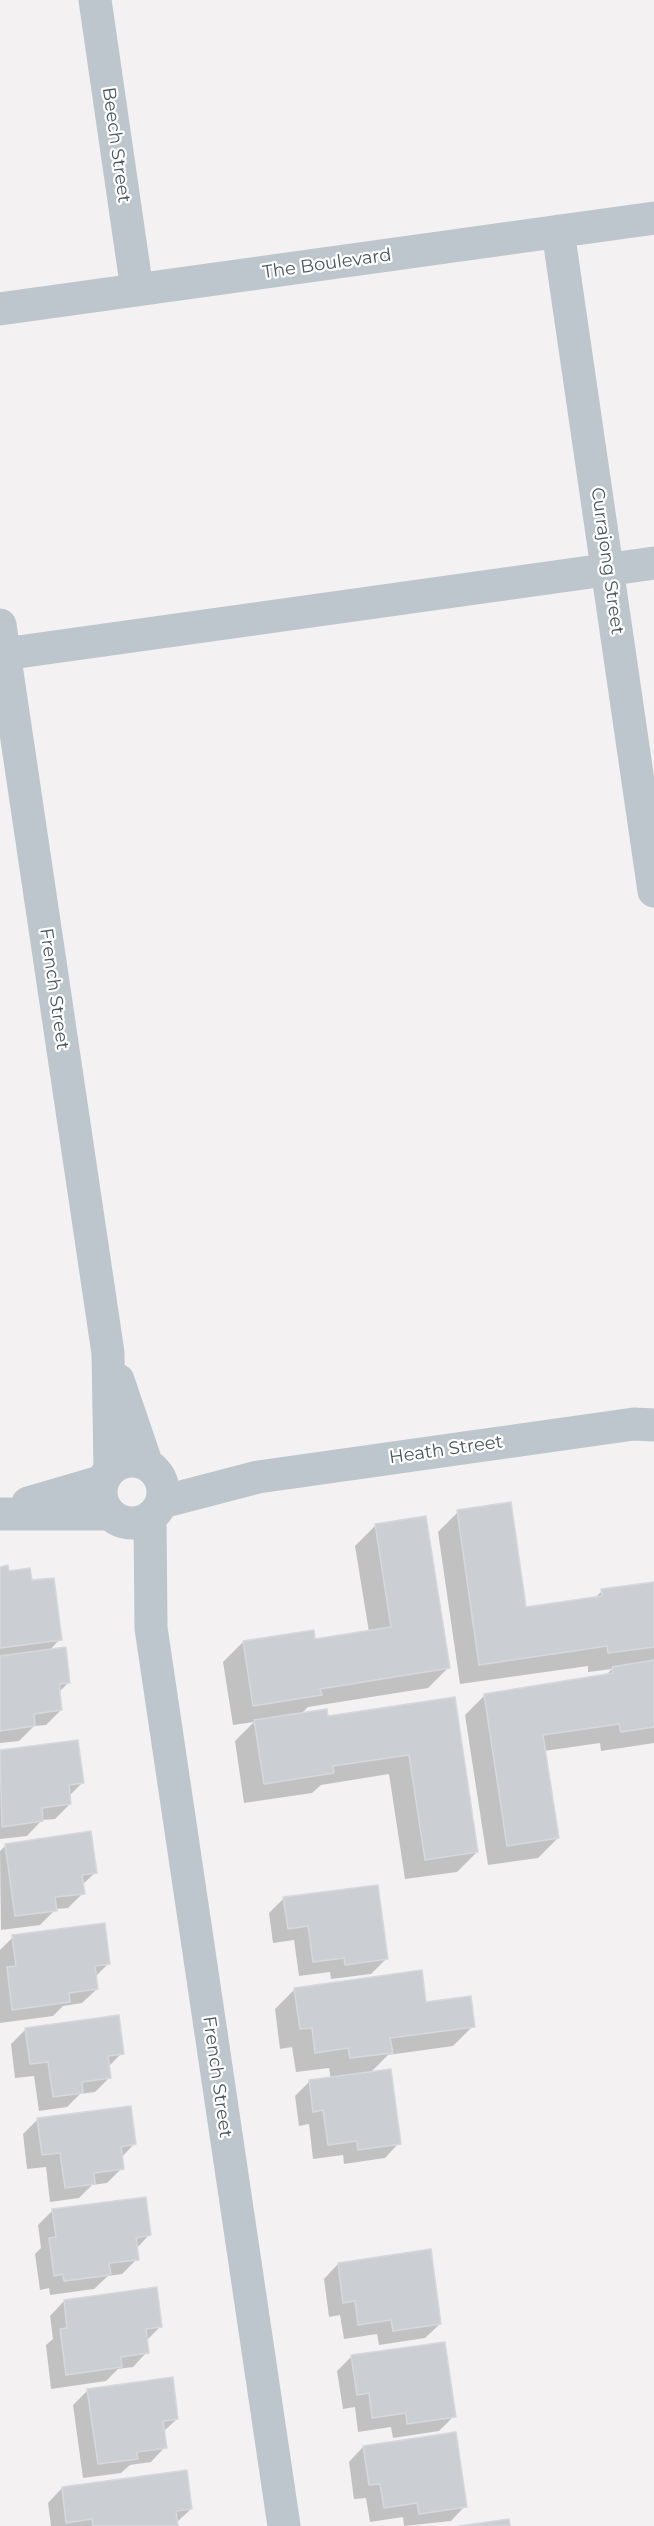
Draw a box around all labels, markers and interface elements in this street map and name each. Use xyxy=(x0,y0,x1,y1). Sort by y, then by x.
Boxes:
street label: Beech Street xyxy=(97,86,135,204)
street label: The Boulevard xyxy=(261,244,393,284)
street label: Currajong Street xyxy=(586,486,628,636)
street label: French Street xyxy=(35,927,73,1051)
street label: Heath Street xyxy=(388,1431,504,1469)
street label: French Street xyxy=(198,2015,236,2139)

